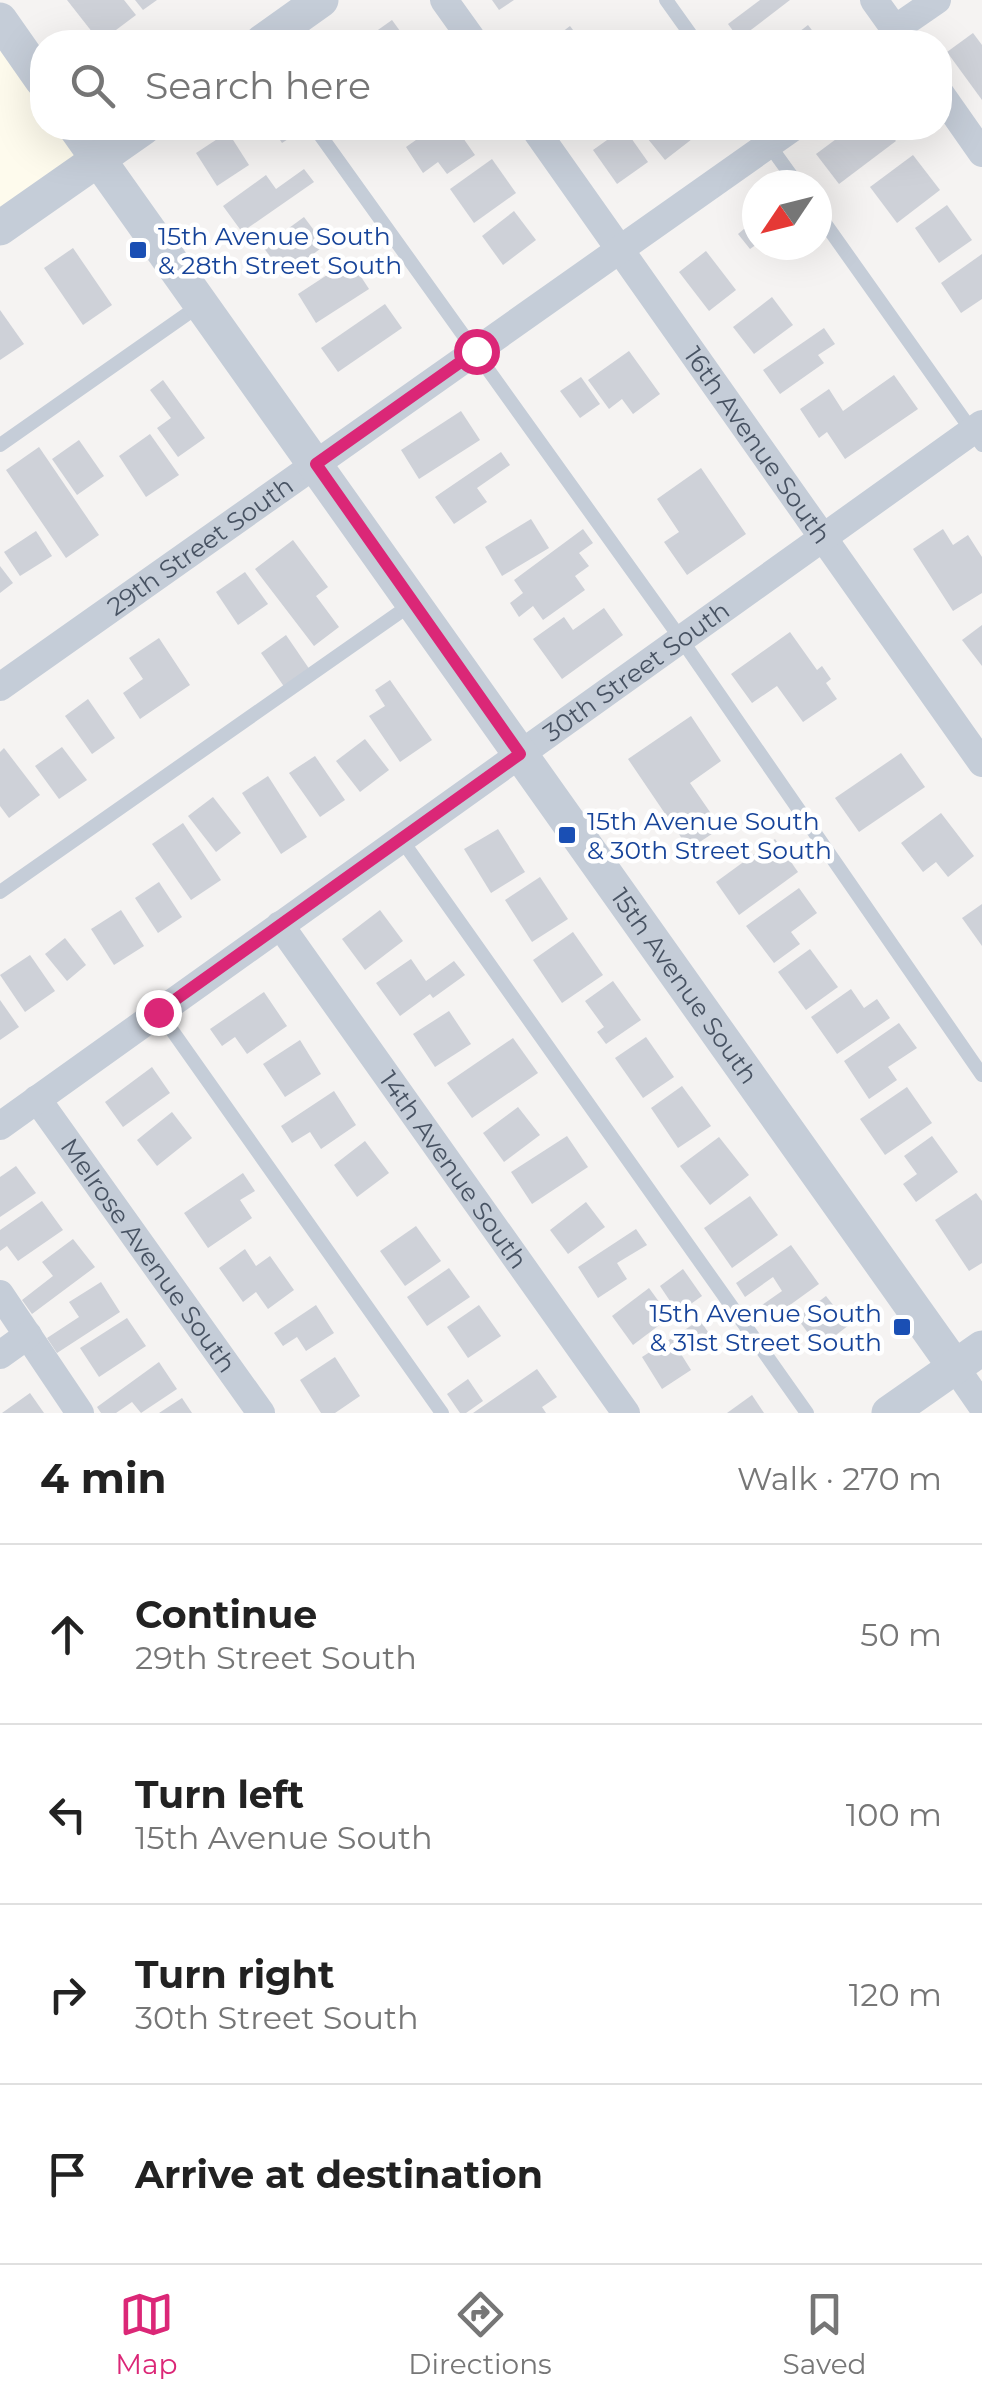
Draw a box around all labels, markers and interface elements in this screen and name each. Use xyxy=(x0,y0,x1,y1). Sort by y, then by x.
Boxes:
search box xyxy=(30,30,952,140)
icon: search xyxy=(65,58,120,113)
text: Search here xyxy=(145,62,371,109)
north arrow xyxy=(742,170,832,260)
place label: 15th Avenue South & 28th Street South xyxy=(158,221,402,280)
marker: 15th Avenue South & 28th Street South xyxy=(127,239,149,261)
route start xyxy=(454,329,500,375)
street label: 16th Avenue South xyxy=(678,341,837,549)
street label: 29th Street South xyxy=(101,470,299,622)
street label: 30th Street South xyxy=(537,595,735,748)
place label: 15th Avenue South & 30th Street South xyxy=(587,806,832,865)
marker: 15th Avenue South & 30th Street South xyxy=(556,824,578,846)
street label: 15th Avenue South xyxy=(605,882,764,1090)
route end xyxy=(136,990,182,1036)
street label: 14th Avenue South xyxy=(373,1065,534,1274)
street label: Melrose Avenue South xyxy=(55,1132,242,1378)
place label: 15th Avenue South & 31st Street South xyxy=(649,1298,882,1357)
marker: 15th Avenue South & 31st Street South xyxy=(891,1316,913,1338)
text: 4 min xyxy=(40,1452,167,1504)
text: Walk · 270 m xyxy=(737,1459,942,1498)
text: Continue xyxy=(135,1591,317,1638)
icon: ahead xyxy=(40,1607,95,1662)
text: 50 m xyxy=(860,1615,942,1654)
text: 29th Street South xyxy=(135,1638,417,1677)
text: Turn left xyxy=(135,1771,304,1818)
icon: left xyxy=(40,1787,95,1842)
text: 100 m xyxy=(846,1795,942,1834)
text: 15th Avenue South xyxy=(135,1818,433,1857)
text: Turn right xyxy=(135,1951,334,1998)
icon: right xyxy=(40,1967,95,2022)
text: 120 m xyxy=(849,1975,942,2014)
text: 30th Street South xyxy=(135,1998,419,2037)
icon: arrive xyxy=(40,2147,95,2202)
text: Arrive at destination xyxy=(135,2151,543,2198)
tab: Map xyxy=(115,2287,178,2381)
tab: Directions xyxy=(408,2287,552,2381)
tab: Saved xyxy=(782,2287,867,2381)

